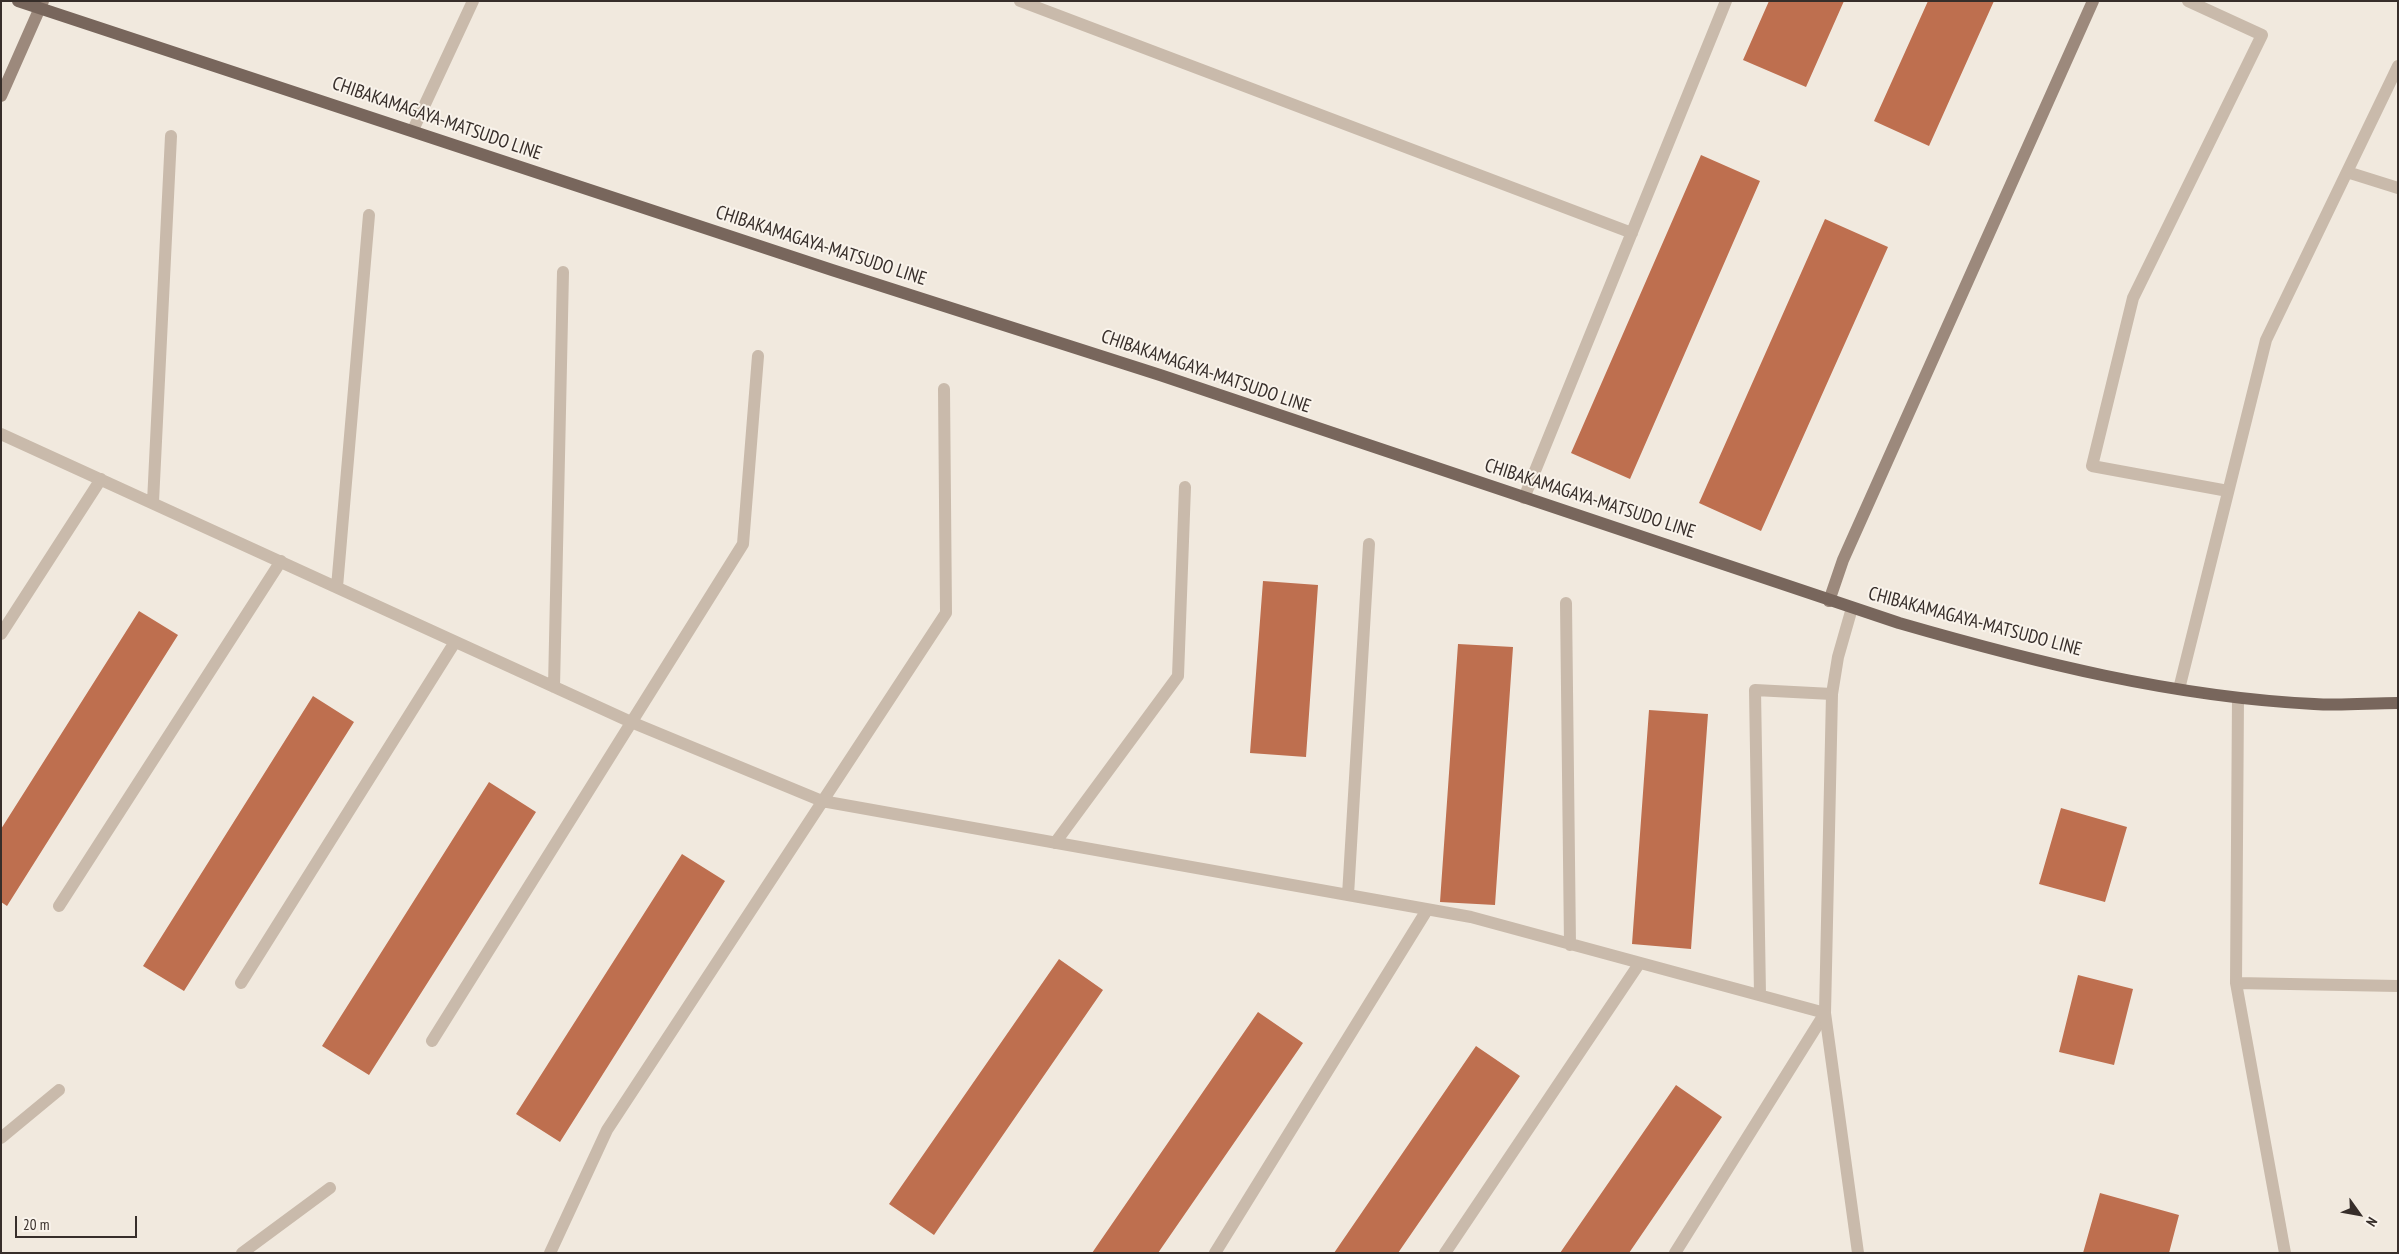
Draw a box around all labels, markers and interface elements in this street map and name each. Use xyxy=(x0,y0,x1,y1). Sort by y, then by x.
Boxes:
street label: CHIBAKAMAGAYA-MATSUDO LINE xyxy=(329,72,545,166)
street label: CHIBAKAMAGAYA-MATSUDO LINE xyxy=(713,201,929,291)
street label: CHIBAKAMAGAYA-MATSUDO LINE xyxy=(1098,325,1314,419)
street label: CHIBAKAMAGAYA-MATSUDO LINE xyxy=(1482,454,1698,544)
street label: CHIBAKAMAGAYA-MATSUDO LINE xyxy=(1866,582,2084,662)
north arrow xyxy=(2334,1189,2384,1239)
scale bar xyxy=(18,1206,140,1238)
text: N xyxy=(2362,1214,2381,1230)
text: 20 m xyxy=(23,1215,49,1234)

